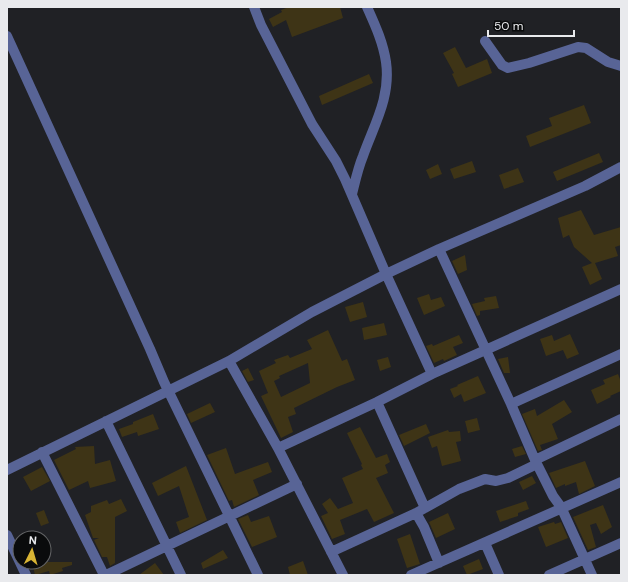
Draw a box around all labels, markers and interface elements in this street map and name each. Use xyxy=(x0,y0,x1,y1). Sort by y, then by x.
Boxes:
scale bar xyxy=(488,12,574,38)
text: 50 m xyxy=(494,18,523,34)
north arrow xyxy=(12,530,52,570)
text: N xyxy=(28,533,37,547)

